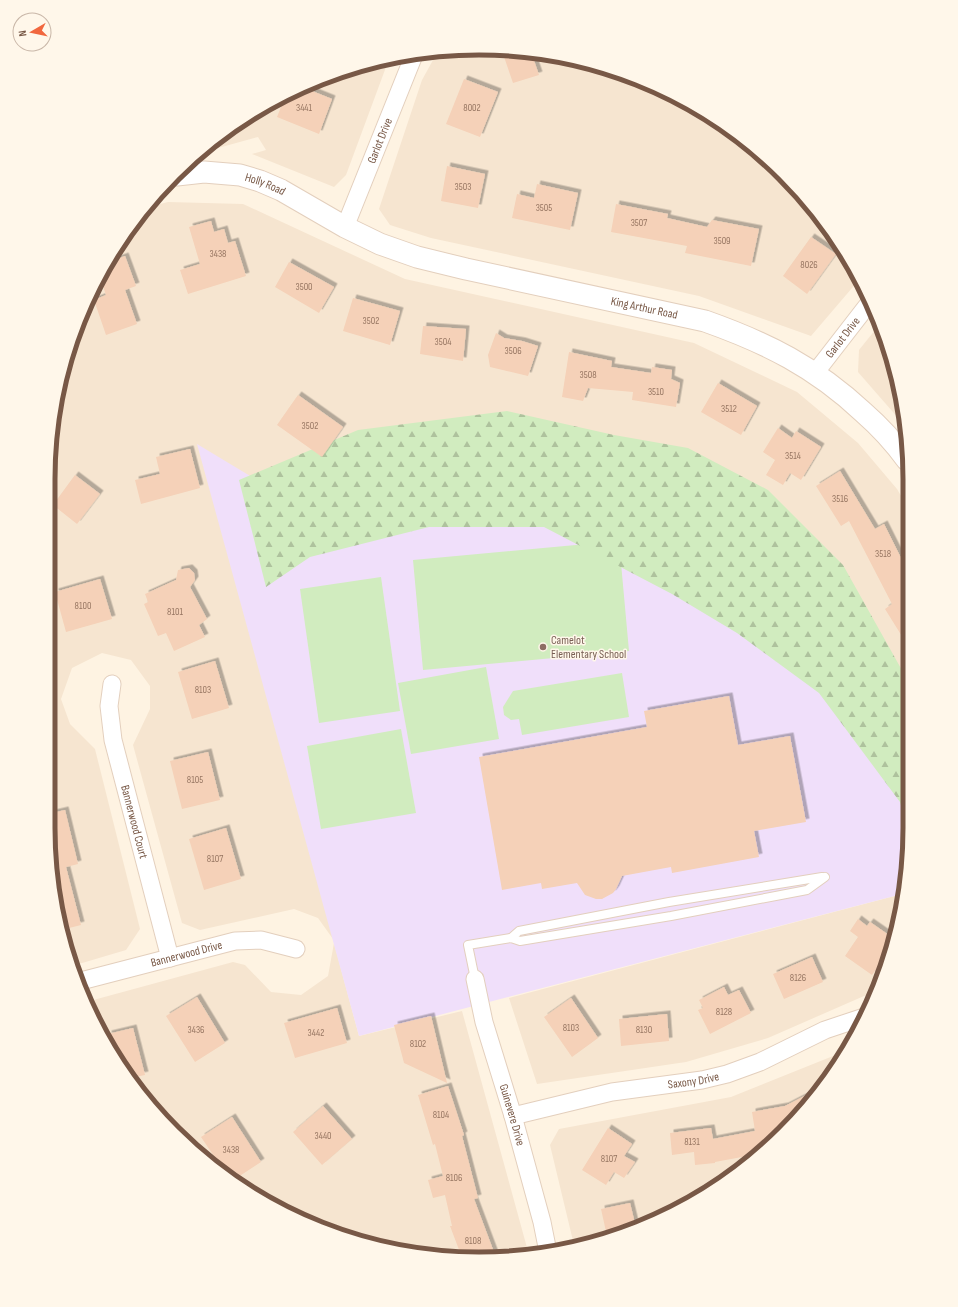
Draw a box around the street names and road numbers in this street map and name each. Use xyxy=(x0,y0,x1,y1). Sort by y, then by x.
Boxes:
street label: Garlot Drive xyxy=(364,116,396,166)
street label: Holly Road xyxy=(243,169,288,199)
street label: King Arthur Road xyxy=(610,293,679,322)
street label: Garlot Drive xyxy=(822,314,863,361)
street label: Bannerwood Court xyxy=(118,783,151,860)
street label: Bannerwood Drive xyxy=(149,937,224,970)
street label: Saxony Drive xyxy=(667,1069,721,1092)
street label: Guinevere Drive xyxy=(496,1082,528,1148)

